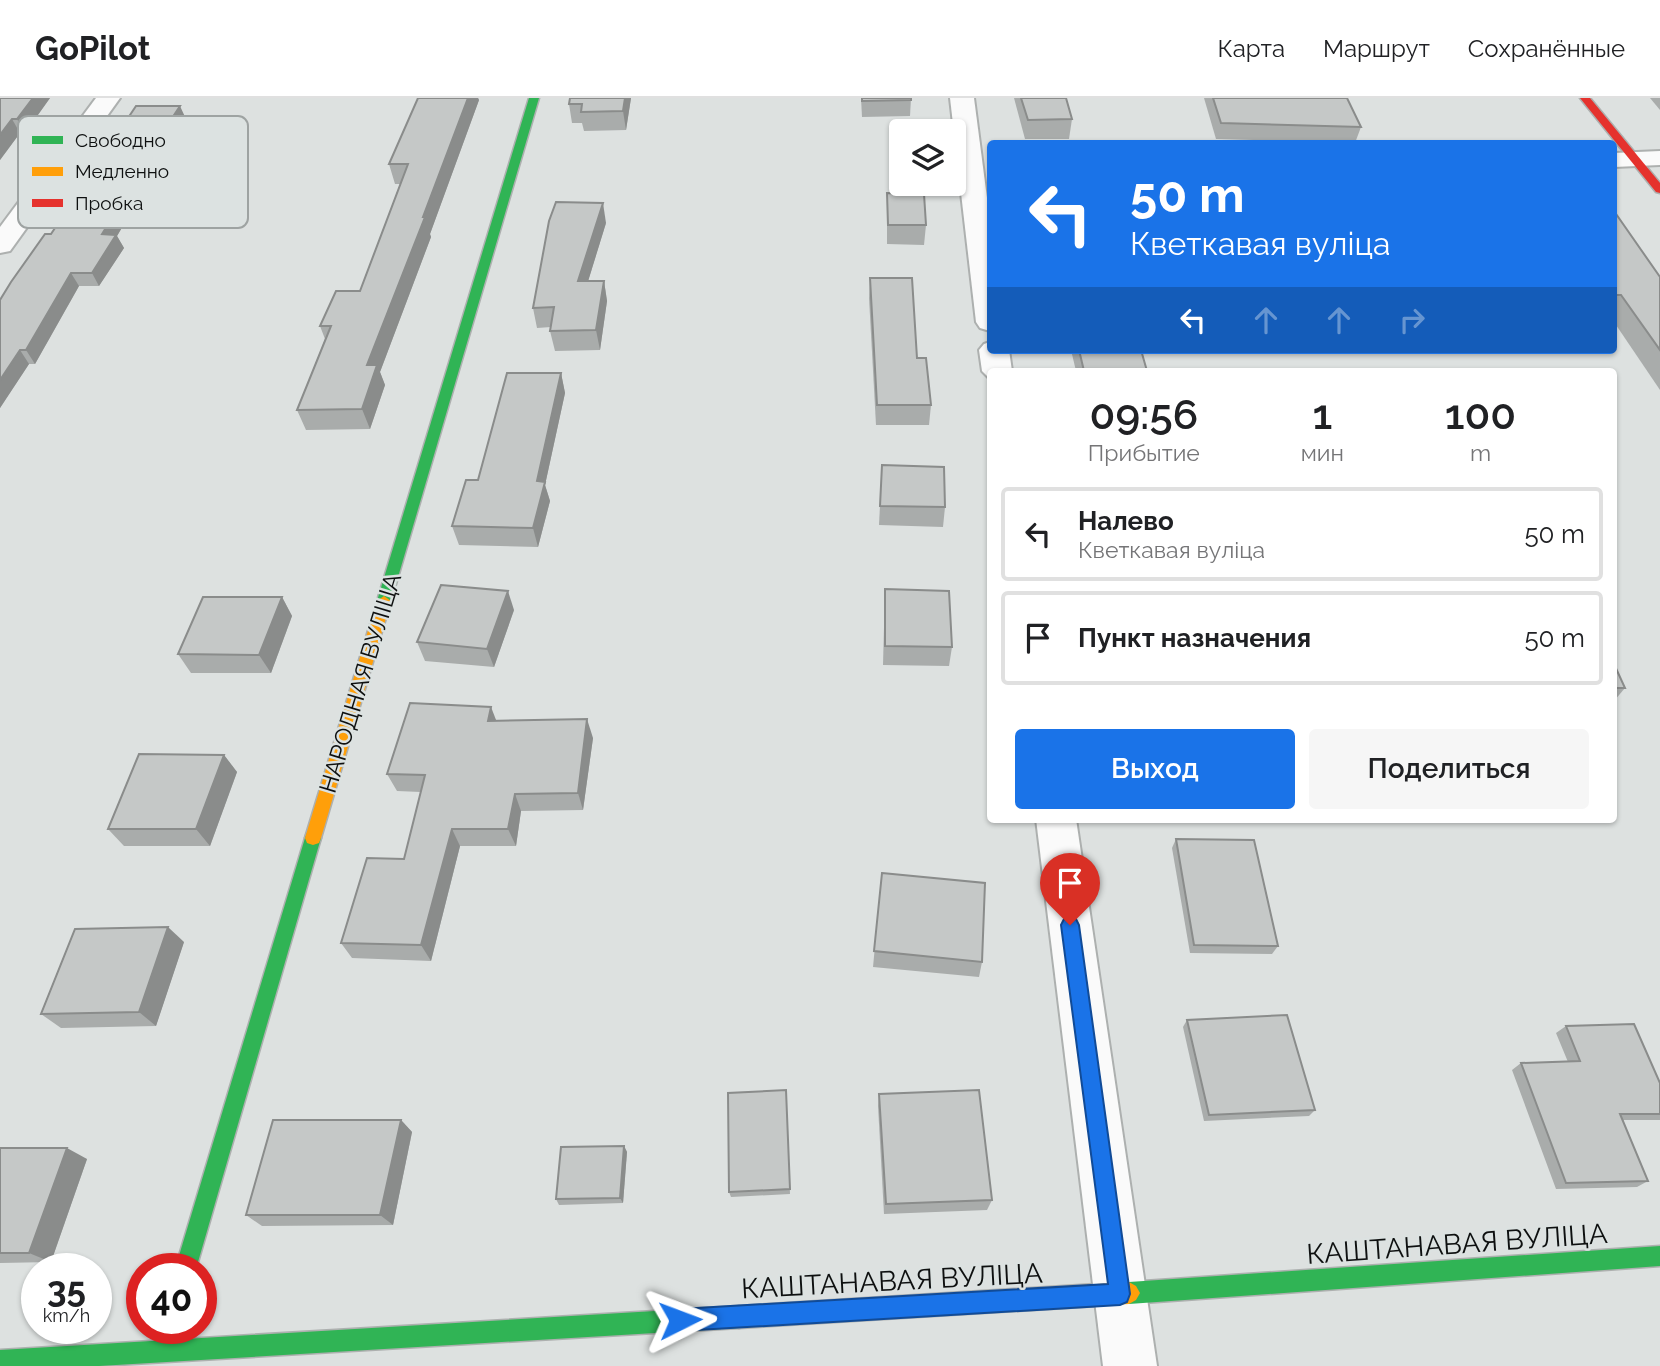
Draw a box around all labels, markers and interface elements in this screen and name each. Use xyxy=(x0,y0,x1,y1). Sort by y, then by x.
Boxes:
text: GoPilot xyxy=(35,29,150,68)
text: Карта xyxy=(1217,34,1285,63)
text: Маршрут xyxy=(1323,34,1430,63)
text: Сохранённые xyxy=(1468,34,1625,63)
legend xyxy=(18,116,248,228)
map controls xyxy=(889,119,966,196)
button: layers xyxy=(889,119,966,196)
text: Свободно xyxy=(75,129,166,151)
text: Медленно xyxy=(75,160,169,182)
text: 50 m xyxy=(1130,166,1245,223)
icon: left xyxy=(1015,168,1106,259)
text: Пробка xyxy=(75,192,143,214)
text: Кветкавая вуліца xyxy=(1130,225,1390,262)
icon: left xyxy=(1174,301,1212,339)
icon: ahead xyxy=(1247,301,1285,339)
icon: ahead xyxy=(1320,301,1358,339)
icon: right xyxy=(1393,301,1431,339)
text: 09:56 xyxy=(1090,390,1198,439)
text: 1 xyxy=(1312,390,1332,439)
text: 100 xyxy=(1445,390,1516,439)
text: Прибытие xyxy=(1088,439,1200,466)
text: мин xyxy=(1301,439,1344,466)
text: m xyxy=(1470,439,1491,466)
text: Налево xyxy=(1078,506,1174,536)
icon: left xyxy=(1019,515,1057,553)
text: 50 m xyxy=(1524,519,1585,549)
text: Кветкавая вуліца xyxy=(1078,536,1265,563)
street label: НАРОДНАЯ ВУЛІЦА xyxy=(313,570,407,796)
icon: arrive xyxy=(1019,619,1057,657)
text: Пункт назначения xyxy=(1078,623,1311,653)
text: 50 m xyxy=(1524,623,1585,653)
button: Выход xyxy=(1015,729,1295,809)
button: Поделиться xyxy=(1309,729,1589,809)
pin xyxy=(1040,853,1100,925)
icon: arrive xyxy=(1051,864,1089,902)
street label: КАШТАНАВАЯ ВУЛІЦА xyxy=(1305,1217,1609,1271)
speed limit sign: 40 xyxy=(126,1253,217,1344)
street label: КАШТАНАВАЯ ВУЛІЦА xyxy=(740,1257,1044,1305)
text: 35 xyxy=(47,1269,86,1310)
position arrow xyxy=(643,1283,717,1357)
text: km/h xyxy=(43,1305,90,1326)

